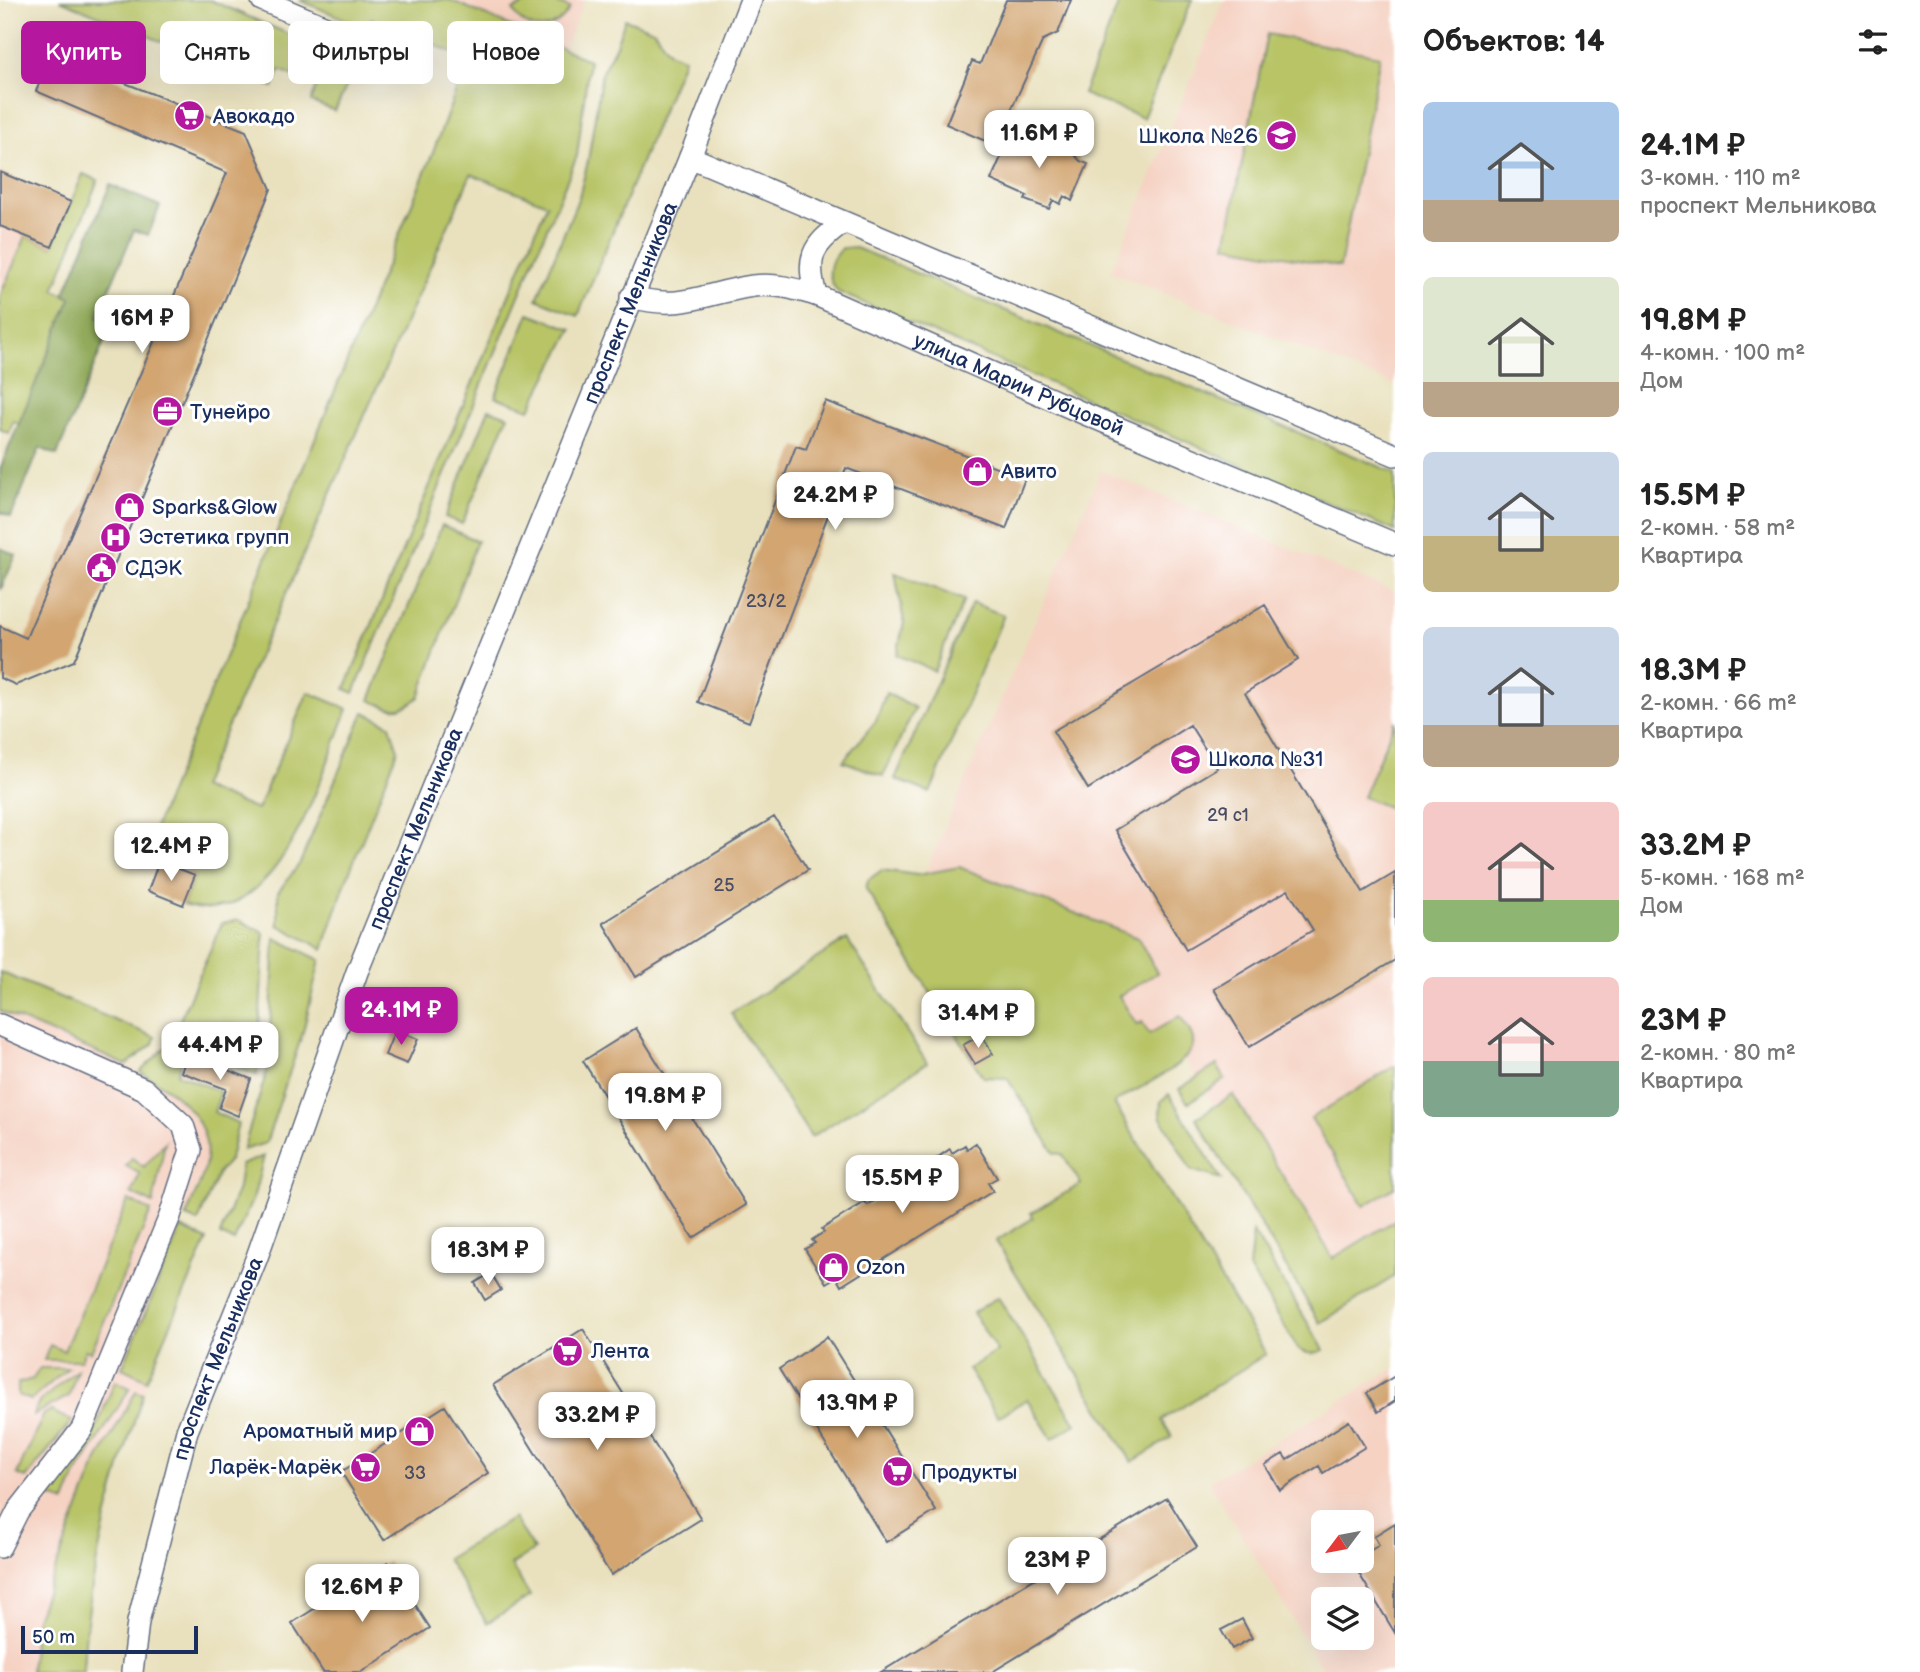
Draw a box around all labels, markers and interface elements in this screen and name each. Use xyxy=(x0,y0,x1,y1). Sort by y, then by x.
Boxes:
chip: Купить xyxy=(21,21,146,84)
chip: Снять xyxy=(160,21,274,84)
chip: Фильтры xyxy=(288,21,433,84)
chip: Новое xyxy=(447,21,564,84)
icon: filters xyxy=(1854,23,1892,61)
text: Объектов: 14 xyxy=(1423,24,1605,60)
supermarket icon: Авокадо xyxy=(173,99,207,133)
place label: Авокадо xyxy=(212,104,295,129)
pin: 11.6M ₽ xyxy=(974,110,1104,170)
text: 11.6M ₽ xyxy=(1000,119,1078,147)
school or university icon: Школа №26 xyxy=(1264,119,1298,153)
place label: Школа №26 xyxy=(1138,124,1258,149)
text: 24.1M ₽ xyxy=(1640,128,1745,164)
icon: home xyxy=(1479,130,1563,214)
text: 3-комн. · 110 m² xyxy=(1640,164,1801,192)
text: проспект Мельникова xyxy=(1640,192,1877,220)
street label: проспект Мельникова xyxy=(578,197,683,408)
pin: 16M ₽ xyxy=(93,296,191,355)
text: 19.8M ₽ xyxy=(1640,303,1746,339)
text: 16M ₽ xyxy=(110,304,174,332)
icon: home xyxy=(1479,305,1563,389)
street label: улица Марии Рубцовой xyxy=(910,327,1128,441)
text: 4-комн. · 100 m² xyxy=(1640,339,1805,367)
text: Дом xyxy=(1640,367,1683,395)
office icon: Тунейро xyxy=(150,395,184,429)
place label: Тунейро xyxy=(190,400,270,425)
shop icon: Авито xyxy=(961,454,995,488)
place label: Авито xyxy=(1000,459,1057,484)
pin: 24.2M ₽ xyxy=(770,472,900,532)
text: 15.5M ₽ xyxy=(1640,478,1745,514)
icon: home xyxy=(1479,480,1563,564)
text: 24.2M ₽ xyxy=(793,481,877,509)
shop icon: Sparks&Glow xyxy=(112,490,146,524)
place label: Sparks&Glow xyxy=(152,495,277,520)
text: 2-комн. · 58 m² xyxy=(1640,514,1795,542)
hospital icon: Эстетика групп xyxy=(99,520,133,554)
place label: Эстетика групп xyxy=(139,525,289,550)
text: Квартира xyxy=(1640,542,1743,570)
public building icon: СДЭК xyxy=(85,551,119,585)
place label: СДЭК xyxy=(125,556,182,581)
house number: 23/2 xyxy=(746,591,786,612)
text: 18.3M ₽ xyxy=(1640,653,1746,689)
icon: home xyxy=(1479,655,1563,739)
text: 2-комн. · 66 m² xyxy=(1640,689,1797,717)
text: Квартира xyxy=(1640,717,1743,745)
street label: проспект Мельникова xyxy=(363,723,468,933)
school or university icon: Школа №31 xyxy=(1168,742,1202,776)
place label: Школа №31 xyxy=(1208,747,1323,772)
house number: 29 с1 xyxy=(1207,805,1249,826)
pin: 12.4M ₽ xyxy=(106,824,236,883)
text: 33.2M ₽ xyxy=(1640,828,1751,864)
icon: home xyxy=(1479,830,1563,914)
text: 12.4M ₽ xyxy=(130,832,212,860)
text: 5-комн. · 168 m² xyxy=(1640,864,1805,892)
house number: 25 xyxy=(714,875,734,896)
text: Дом xyxy=(1640,892,1683,920)
pin: 24.1M ₽ xyxy=(336,988,466,1047)
pin: 31.4M ₽ xyxy=(913,990,1043,1050)
text: 24.1M ₽ xyxy=(361,996,441,1024)
text: 31.4M ₽ xyxy=(937,999,1019,1027)
text: 23M ₽ xyxy=(1640,1003,1726,1039)
icon: home xyxy=(1479,1005,1563,1089)
pin: 44.4M ₽ xyxy=(155,1023,285,1082)
text: 44.4M ₽ xyxy=(177,1031,263,1059)
text: 2-комн. · 80 m² xyxy=(1640,1039,1796,1067)
text: Квартира xyxy=(1640,1067,1743,1095)
pin: 19.8M ₽ xyxy=(600,1074,730,1133)
text: 19.8M ₽ xyxy=(624,1082,706,1110)
pin: 15.5M ₽ xyxy=(837,1156,967,1215)
text: 15.5M ₽ xyxy=(862,1164,942,1192)
pin: 18.3M ₽ xyxy=(423,1228,553,1287)
text: 18.3M ₽ xyxy=(447,1236,529,1264)
shop icon: Ozon xyxy=(816,1250,850,1284)
street label: проспект Мельникова xyxy=(168,1253,268,1463)
place label: Ozon xyxy=(856,1255,905,1280)
supermarket icon: Лента xyxy=(551,1334,585,1368)
place label: Лента xyxy=(590,1339,650,1364)
pin: 13.9M ₽ xyxy=(792,1380,922,1440)
text: 13.9M ₽ xyxy=(816,1389,898,1417)
pin: 33.2M ₽ xyxy=(532,1392,662,1452)
text: 33.2M ₽ xyxy=(554,1401,640,1429)
shop icon: Ароматный мир xyxy=(403,1414,437,1448)
place label: Ароматный мир xyxy=(242,1419,397,1444)
supermarket icon: Ларёк-Марёк xyxy=(348,1450,382,1484)
place label: Ларёк-Марёк xyxy=(208,1455,342,1480)
supermarket icon: Продукты xyxy=(881,1455,915,1489)
place label: Продукты xyxy=(921,1460,1017,1485)
house number: 33 xyxy=(404,1463,426,1484)
north arrow xyxy=(1311,1510,1374,1573)
map controls xyxy=(1311,1510,1374,1650)
pin: 23M ₽ xyxy=(1008,1538,1106,1597)
text: 23M ₽ xyxy=(1024,1546,1090,1574)
pin: 12.6M ₽ xyxy=(297,1564,427,1624)
text: 12.6M ₽ xyxy=(321,1573,403,1601)
button: layers xyxy=(1311,1587,1374,1650)
scale bar xyxy=(21,1623,198,1655)
text: 50 m xyxy=(32,1626,75,1649)

